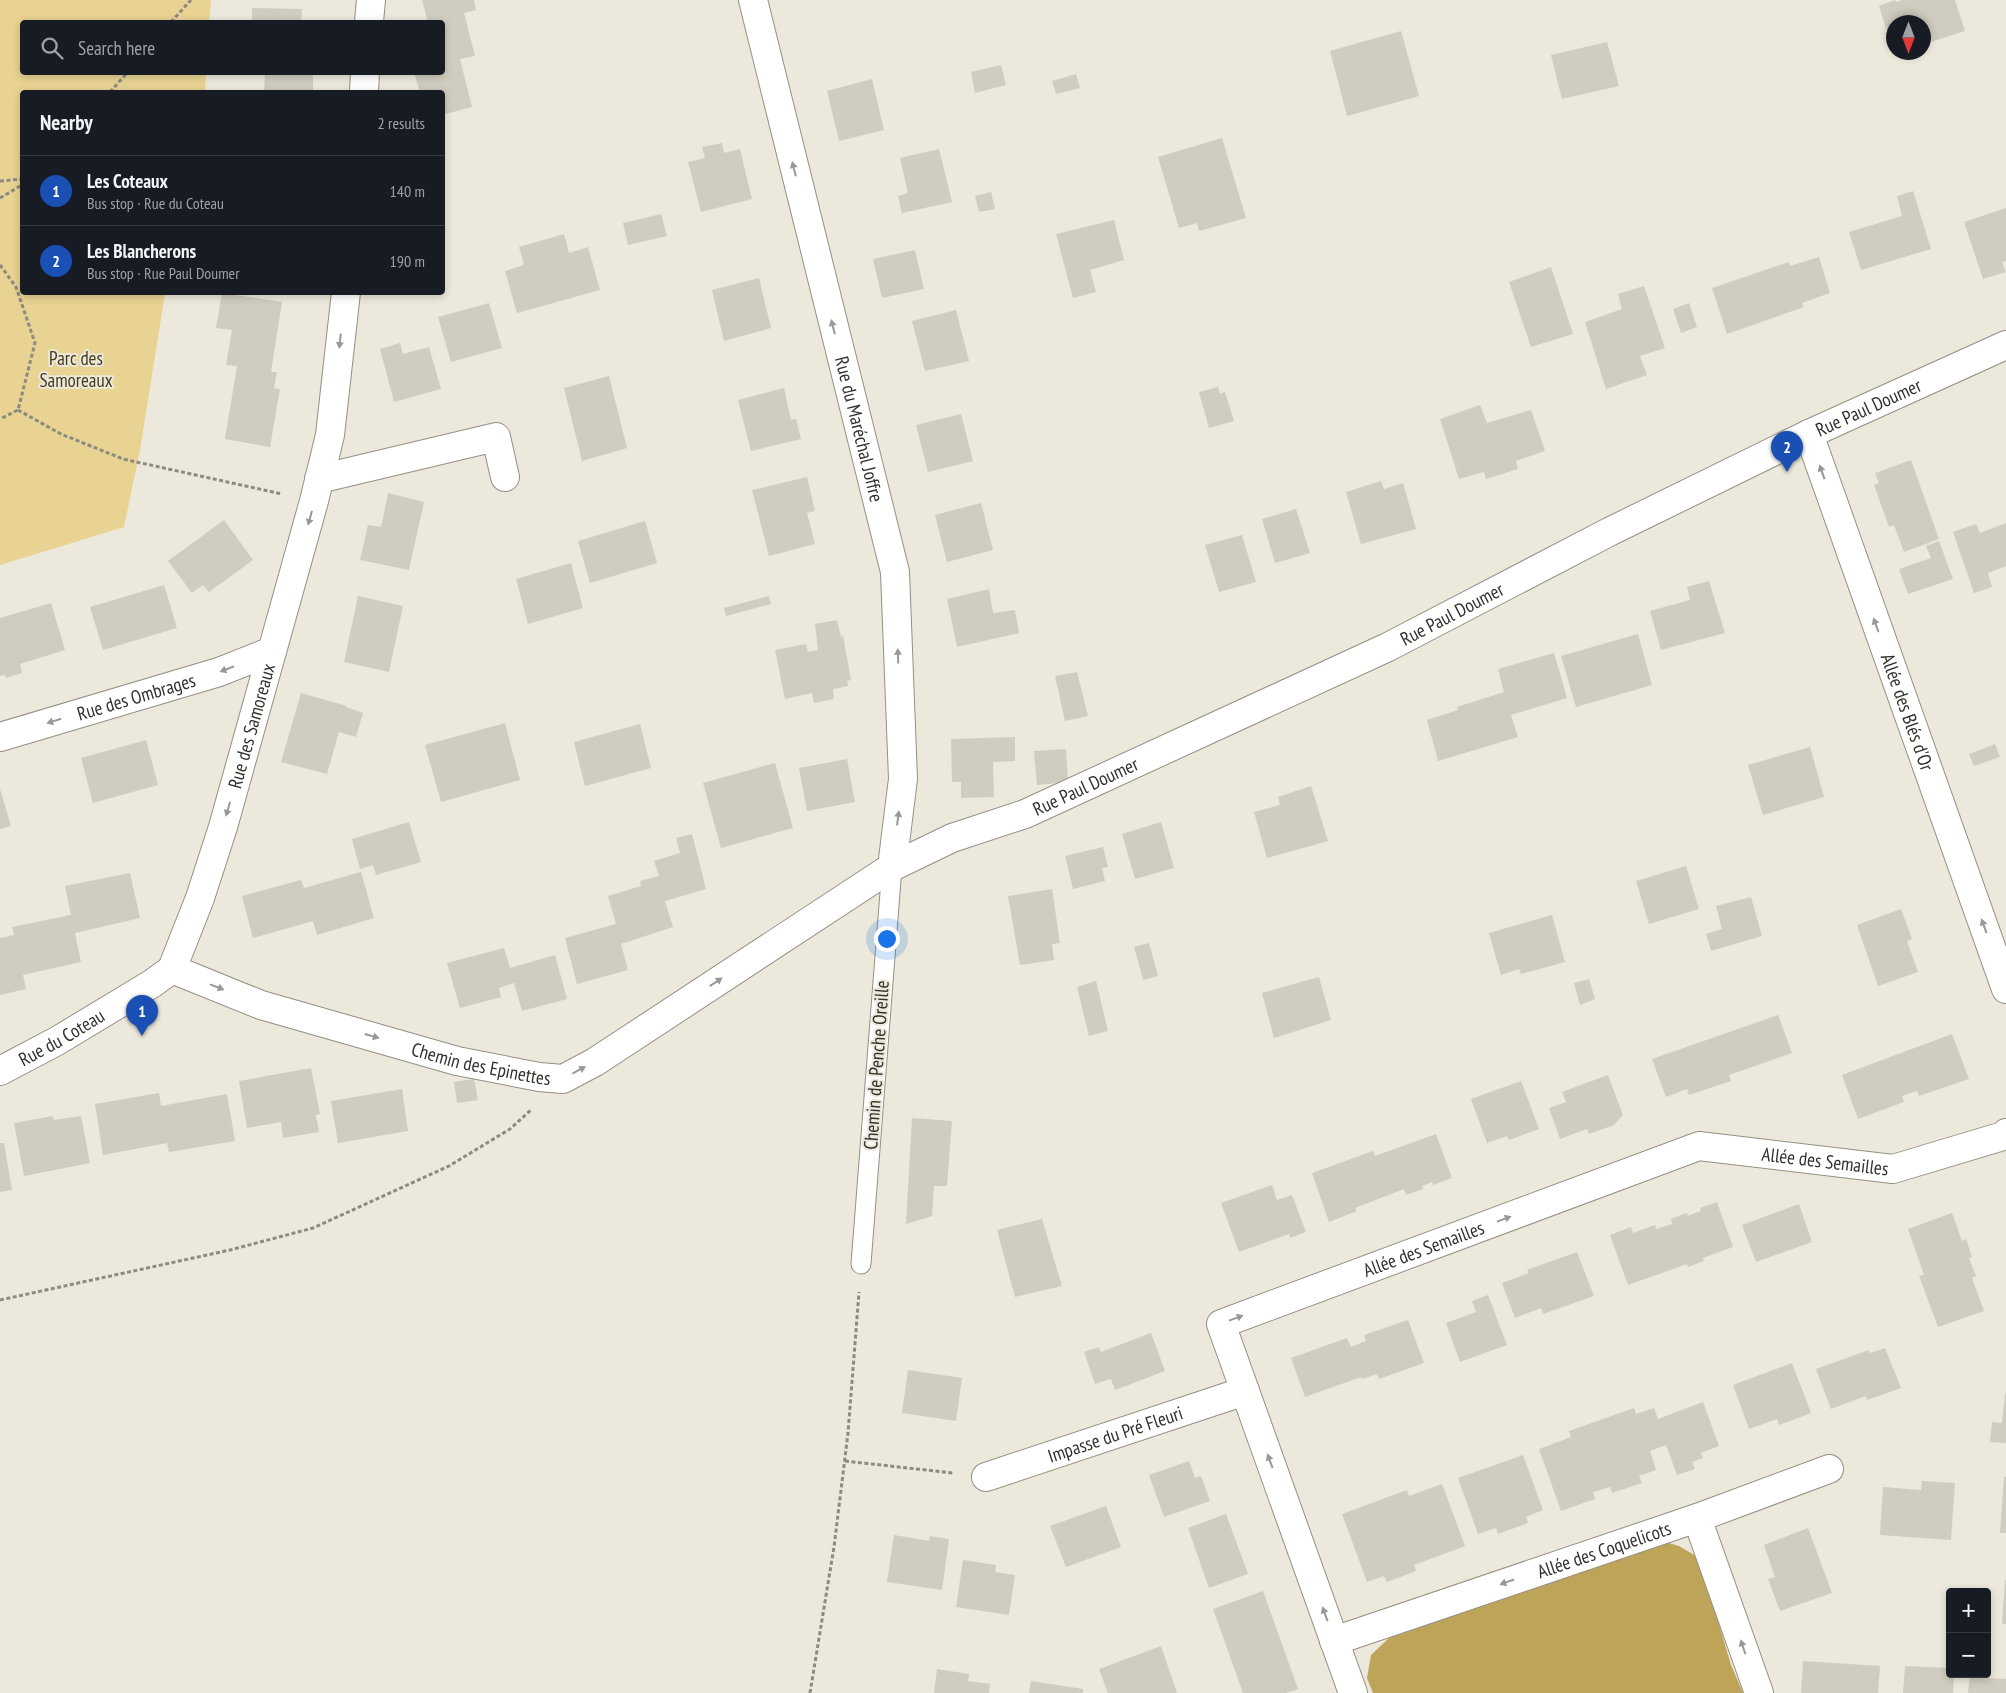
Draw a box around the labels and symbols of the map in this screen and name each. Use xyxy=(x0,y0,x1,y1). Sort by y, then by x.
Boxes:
north arrow xyxy=(1886,15,1931,60)
one-way arrow xyxy=(790,161,798,176)
one-way arrow xyxy=(829,319,837,334)
one-way arrow xyxy=(336,333,344,349)
park label: Parc des Samoreaux xyxy=(39,346,113,392)
street label: Rue du Maréchal Joffre xyxy=(830,354,889,504)
street label: Rue Paul Doumer xyxy=(1812,373,1926,442)
pin: 2 xyxy=(1771,431,1803,472)
one-way arrow xyxy=(1818,464,1826,479)
one-way arrow xyxy=(305,511,313,526)
street label: Rue Paul Doumer xyxy=(1396,577,1508,651)
one-way arrow xyxy=(1872,617,1880,632)
one-way arrow xyxy=(894,648,902,664)
street label: Allée des Blés d'Or xyxy=(1876,650,1940,774)
street label: Rue des Samoreaux xyxy=(222,660,280,791)
one-way arrow xyxy=(219,665,234,673)
street label: Rue des Ombrages xyxy=(74,668,198,725)
one-way arrow xyxy=(47,718,62,726)
street label: Rue Paul Doumer xyxy=(1029,751,1143,821)
one-way arrow xyxy=(224,802,232,817)
one-way arrow xyxy=(894,810,902,826)
one-way arrow xyxy=(1980,919,1987,934)
your location xyxy=(874,926,900,952)
one-way arrow xyxy=(709,977,722,986)
street label: Chemin de Penche Oreille xyxy=(858,980,894,1150)
one-way arrow xyxy=(210,983,225,991)
pin: 1 xyxy=(126,995,158,1036)
street label: Rue du Coteau xyxy=(14,1003,109,1071)
one-way arrow xyxy=(364,1032,379,1040)
street label: Chemin des Epinettes xyxy=(409,1037,551,1090)
one-way arrow xyxy=(572,1066,587,1074)
street label: Allée des Semailles xyxy=(1761,1142,1890,1180)
street label: Allée des Semailles xyxy=(1360,1215,1487,1282)
one-way arrow xyxy=(1496,1215,1511,1222)
one-way arrow xyxy=(1229,1314,1244,1322)
street label: Impasse du Pré Fleuri xyxy=(1044,1401,1186,1468)
one-way arrow xyxy=(1266,1453,1274,1468)
street label: Allée des Coquelicots xyxy=(1534,1516,1674,1583)
one-way arrow xyxy=(1500,1579,1515,1586)
one-way arrow xyxy=(1320,1606,1328,1621)
one-way arrow xyxy=(1739,1639,1747,1654)

